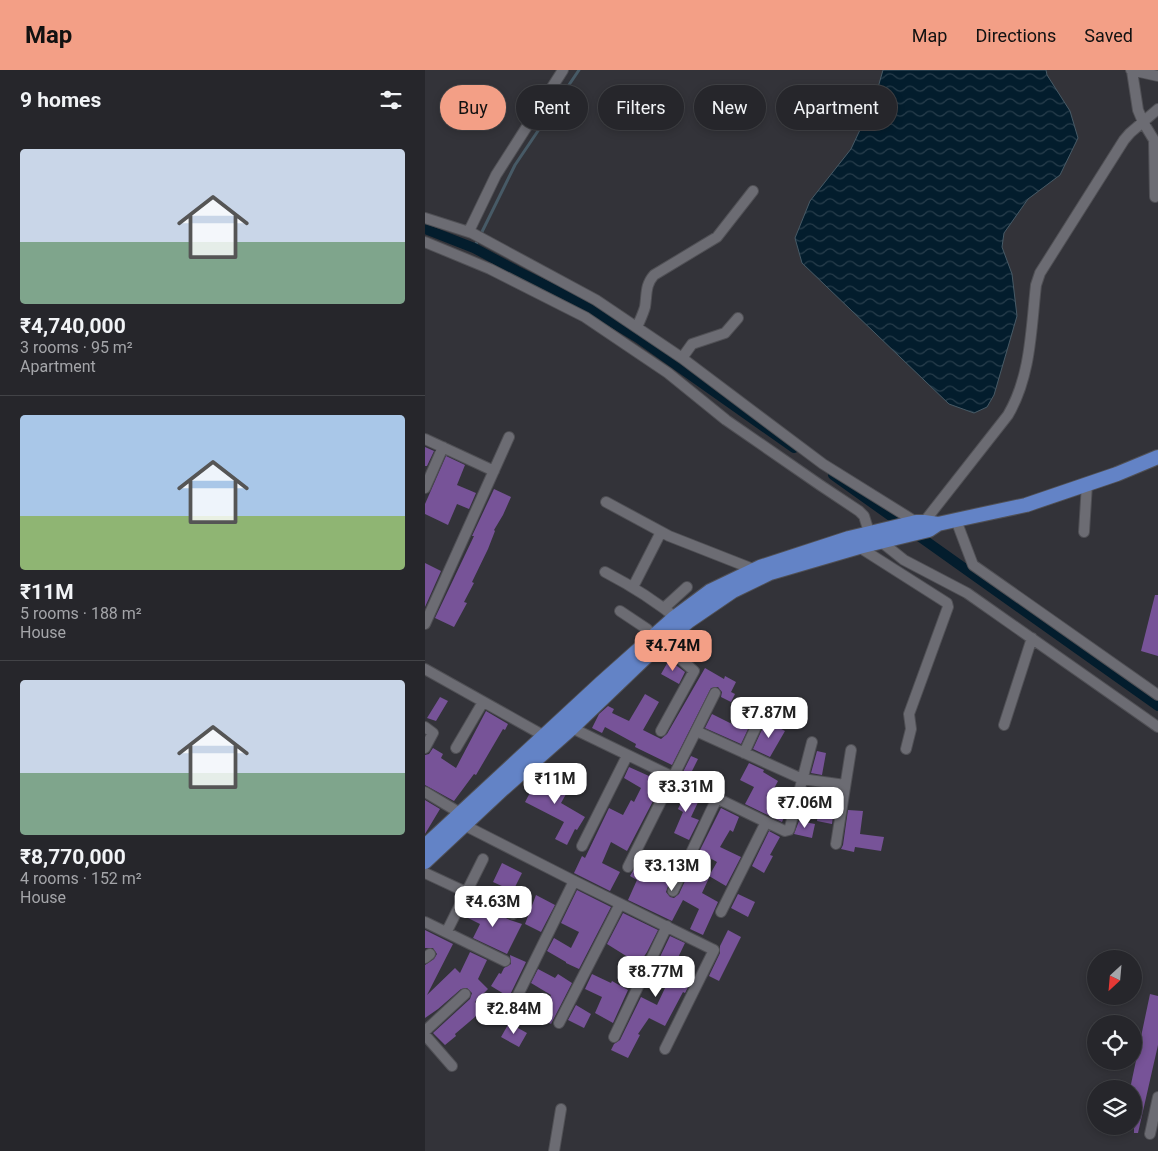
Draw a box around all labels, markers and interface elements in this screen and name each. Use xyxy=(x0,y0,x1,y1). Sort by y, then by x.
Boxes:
text: Map xyxy=(25,21,72,49)
text: Map xyxy=(912,25,947,46)
text: Directions xyxy=(975,25,1056,46)
text: Saved xyxy=(1084,25,1133,46)
chip: Buy xyxy=(440,85,506,130)
chip: Rent xyxy=(516,85,588,130)
chip: Filters xyxy=(598,85,684,130)
chip: New xyxy=(694,85,766,130)
chip: Apartment xyxy=(776,85,897,130)
icon: filters xyxy=(377,86,405,114)
text: 9 homes xyxy=(20,88,101,112)
icon: home xyxy=(168,182,258,272)
text: ₹4,740,000 xyxy=(20,314,126,338)
text: 3 rooms · 95 m² xyxy=(20,338,133,357)
text: Apartment xyxy=(20,357,96,376)
icon: home xyxy=(168,447,258,537)
text: ₹11M xyxy=(20,580,74,604)
text: 5 rooms · 188 m² xyxy=(20,604,142,623)
text: House xyxy=(20,623,66,642)
pin: ₹4.74M xyxy=(632,630,714,672)
text: ₹4.74M xyxy=(646,636,700,655)
pin: ₹7.87M xyxy=(728,696,810,739)
text: ₹7.87M xyxy=(742,703,796,722)
icon: home xyxy=(168,712,258,802)
pin: ₹11M xyxy=(525,762,585,805)
text: ₹11M xyxy=(535,769,575,788)
pin: ₹3.31M xyxy=(645,770,727,813)
text: ₹3.31M xyxy=(659,777,713,796)
pin: ₹7.06M xyxy=(764,786,846,829)
text: ₹7.06M xyxy=(778,793,832,812)
text: ₹8,770,000 xyxy=(20,845,126,869)
pin: ₹3.13M xyxy=(631,850,713,892)
text: ₹3.13M xyxy=(645,856,699,875)
text: 4 rooms · 152 m² xyxy=(20,869,142,888)
pin: ₹4.63M xyxy=(452,886,534,928)
text: House xyxy=(20,888,66,907)
text: ₹4.63M xyxy=(466,892,520,911)
north arrow xyxy=(1087,950,1143,1005)
map controls xyxy=(1087,950,1142,1135)
pin: ₹8.77M xyxy=(615,956,697,998)
text: ₹8.77M xyxy=(629,962,683,981)
pin: ₹2.84M xyxy=(473,992,555,1035)
text: ₹2.84M xyxy=(487,999,541,1018)
button: locate xyxy=(1087,1015,1142,1070)
button: layers xyxy=(1087,1080,1142,1135)

